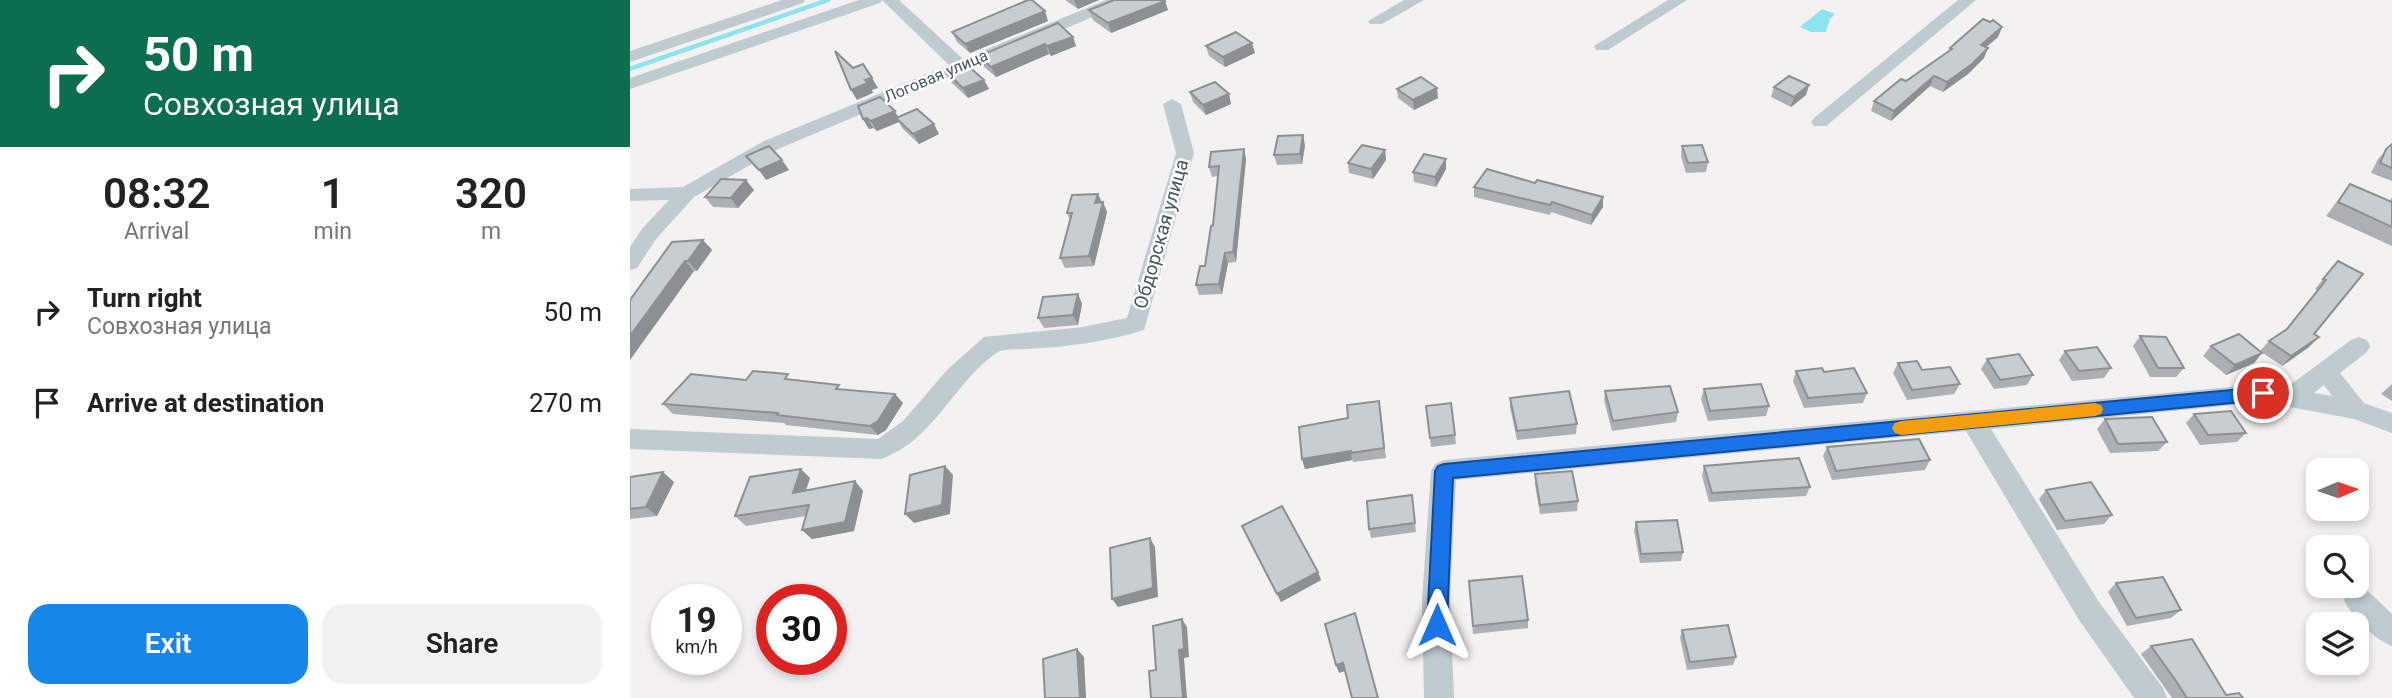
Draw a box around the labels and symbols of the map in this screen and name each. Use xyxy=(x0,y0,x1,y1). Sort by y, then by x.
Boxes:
street label: Логовая улица xyxy=(881,46,991,106)
street label: Обдорская улица xyxy=(1129,157,1193,311)
pin xyxy=(2233,363,2293,423)
north arrow xyxy=(2306,458,2370,522)
speed limit sign: 30 xyxy=(756,584,847,675)
position arrow xyxy=(1400,588,1474,662)

